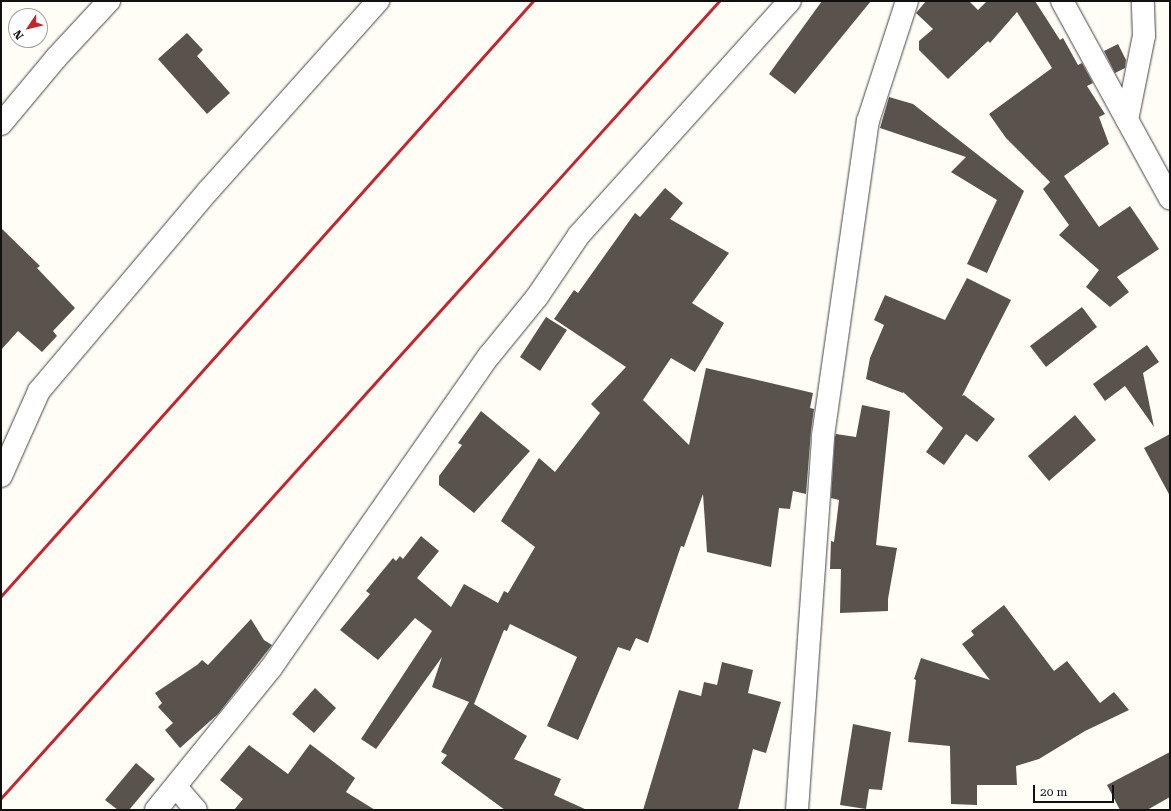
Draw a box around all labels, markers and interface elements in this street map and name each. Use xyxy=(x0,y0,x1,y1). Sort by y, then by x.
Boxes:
north arrow xyxy=(8,8,48,48)
text: N xyxy=(11,27,26,42)
scale bar xyxy=(1035,777,1116,803)
text: 20 m xyxy=(1040,785,1067,799)

